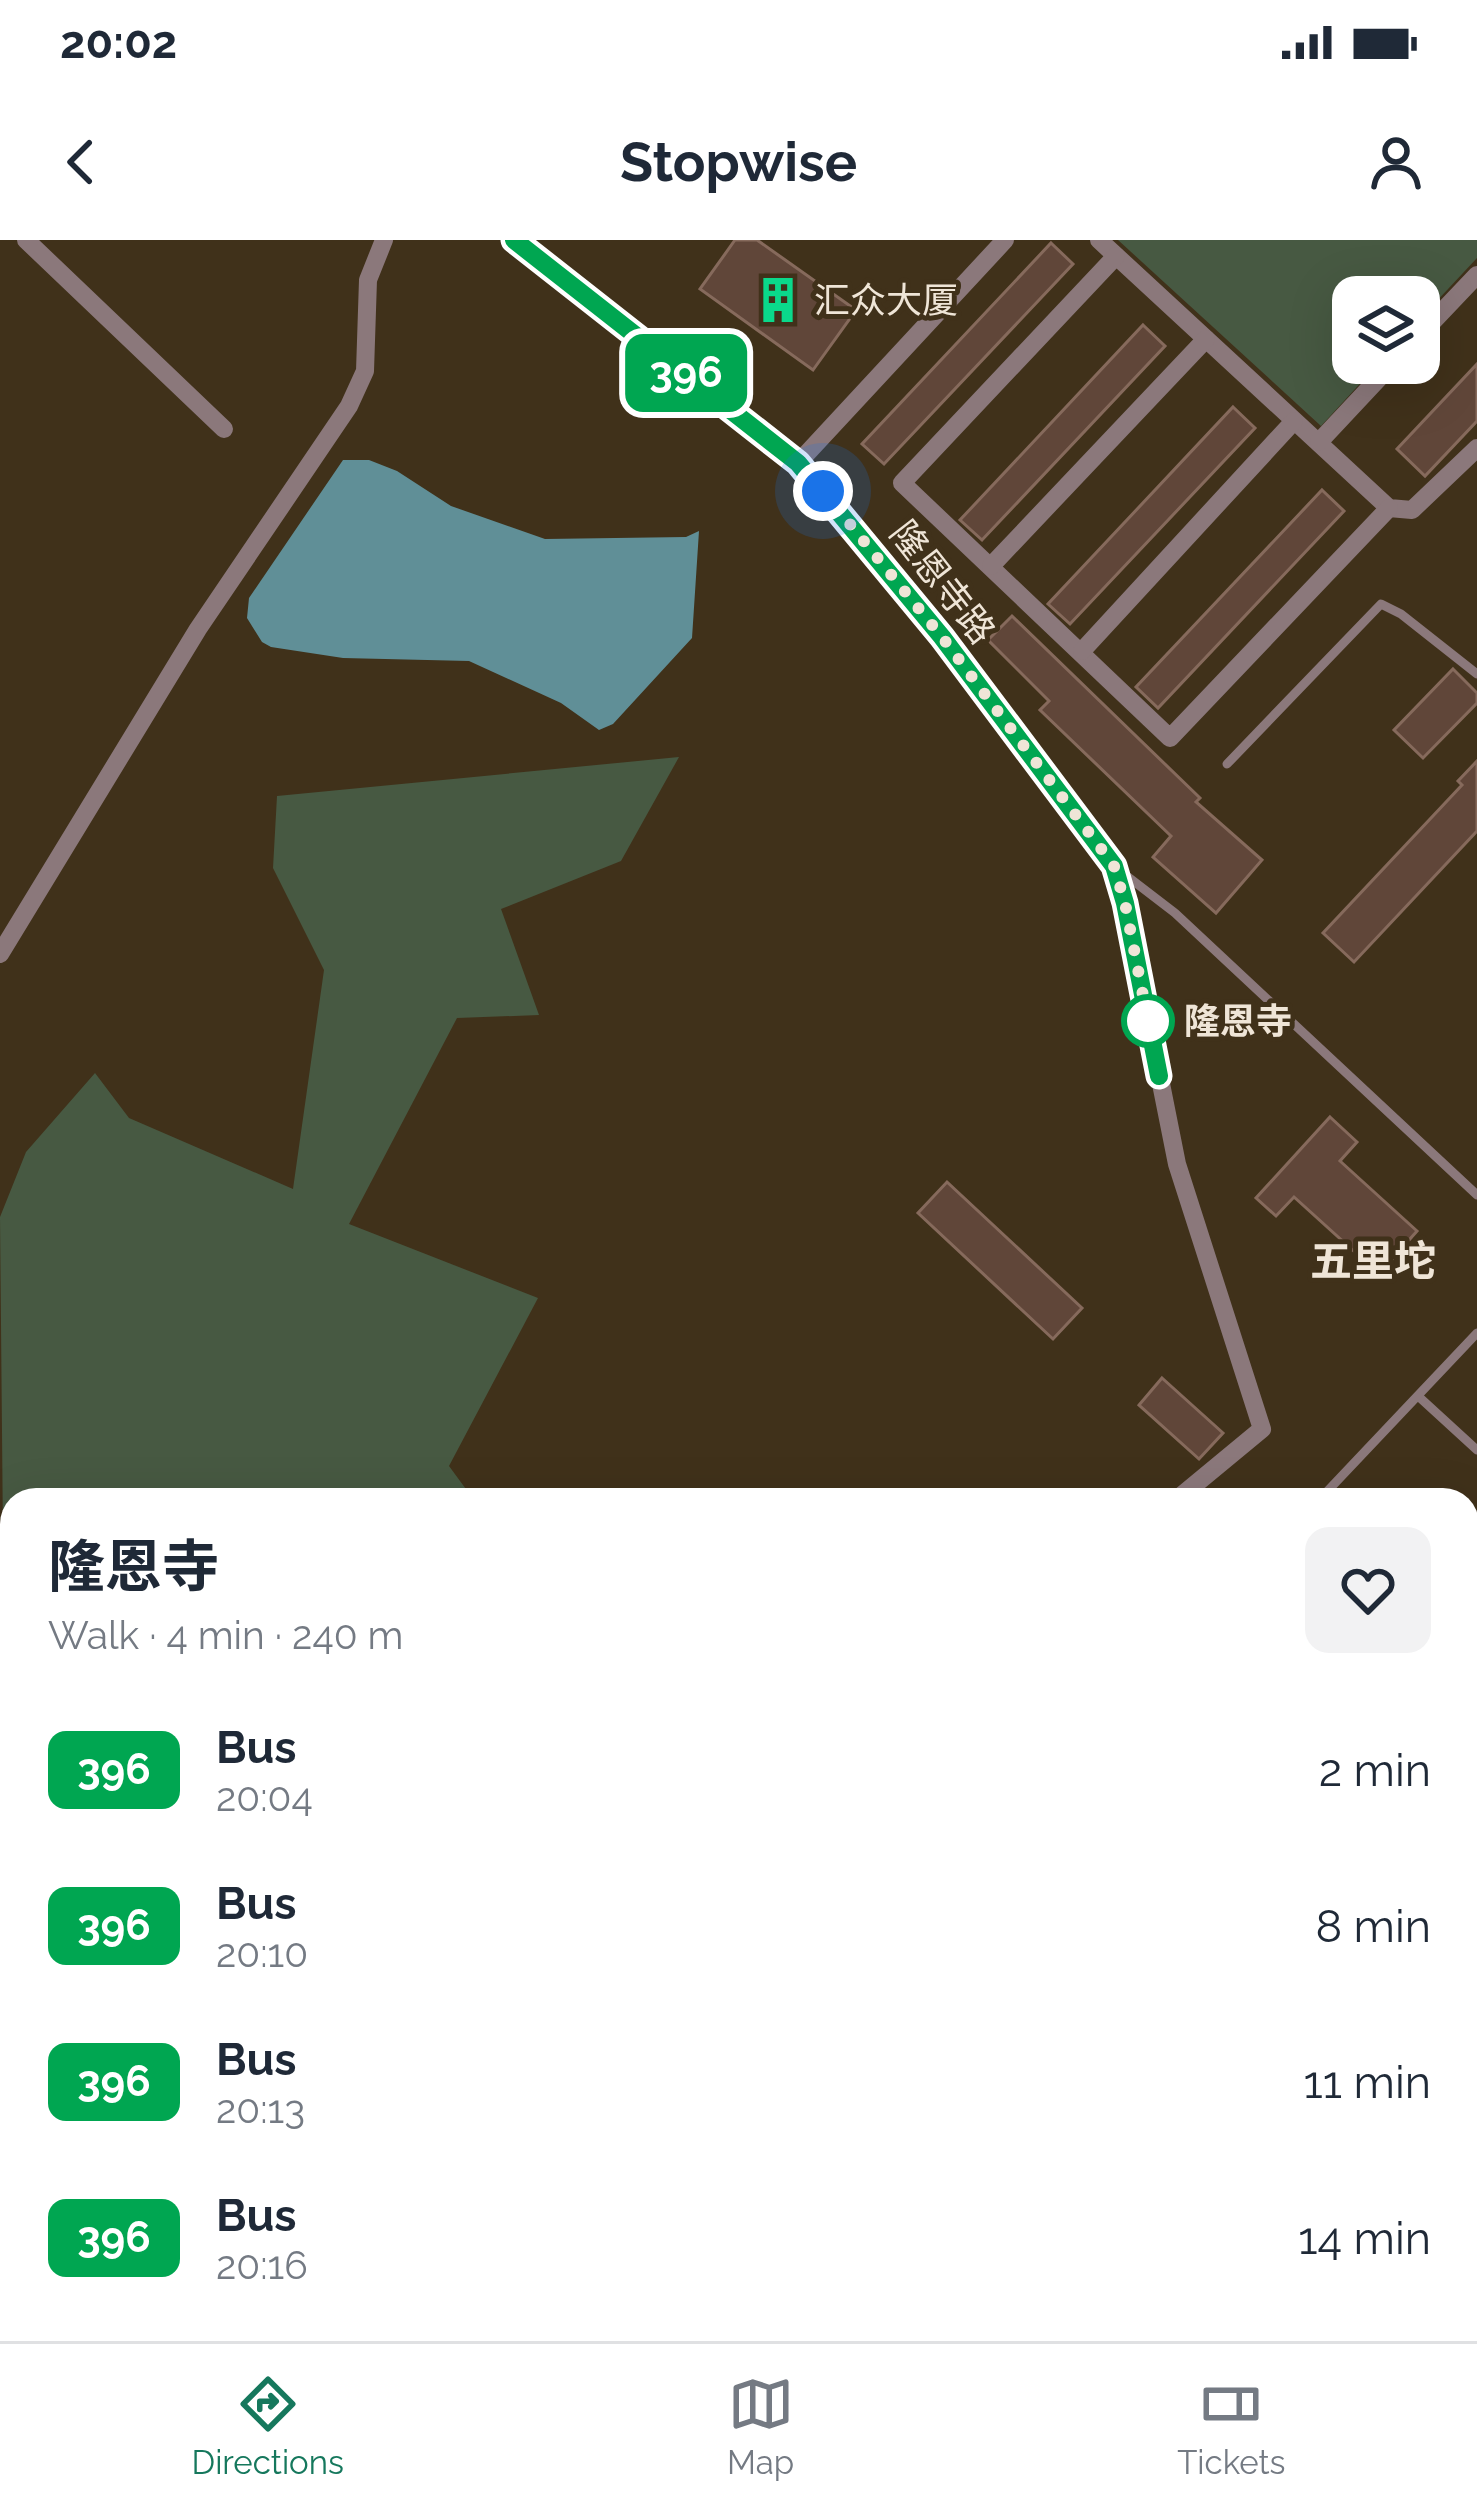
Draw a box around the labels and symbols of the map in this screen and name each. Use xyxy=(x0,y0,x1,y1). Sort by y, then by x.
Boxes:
building icon: 汇众大厦 xyxy=(753,275,803,325)
place label: 汇众大厦 xyxy=(814,279,958,321)
line badge: 396 xyxy=(617,334,755,412)
your location xyxy=(793,461,853,521)
street label: 隆恩寺路 xyxy=(882,512,1004,652)
marker: 隆恩寺 xyxy=(1123,996,1173,1046)
place label: 隆恩寺 xyxy=(1184,1000,1292,1042)
district label: 五里坨 xyxy=(1310,1237,1436,1286)

